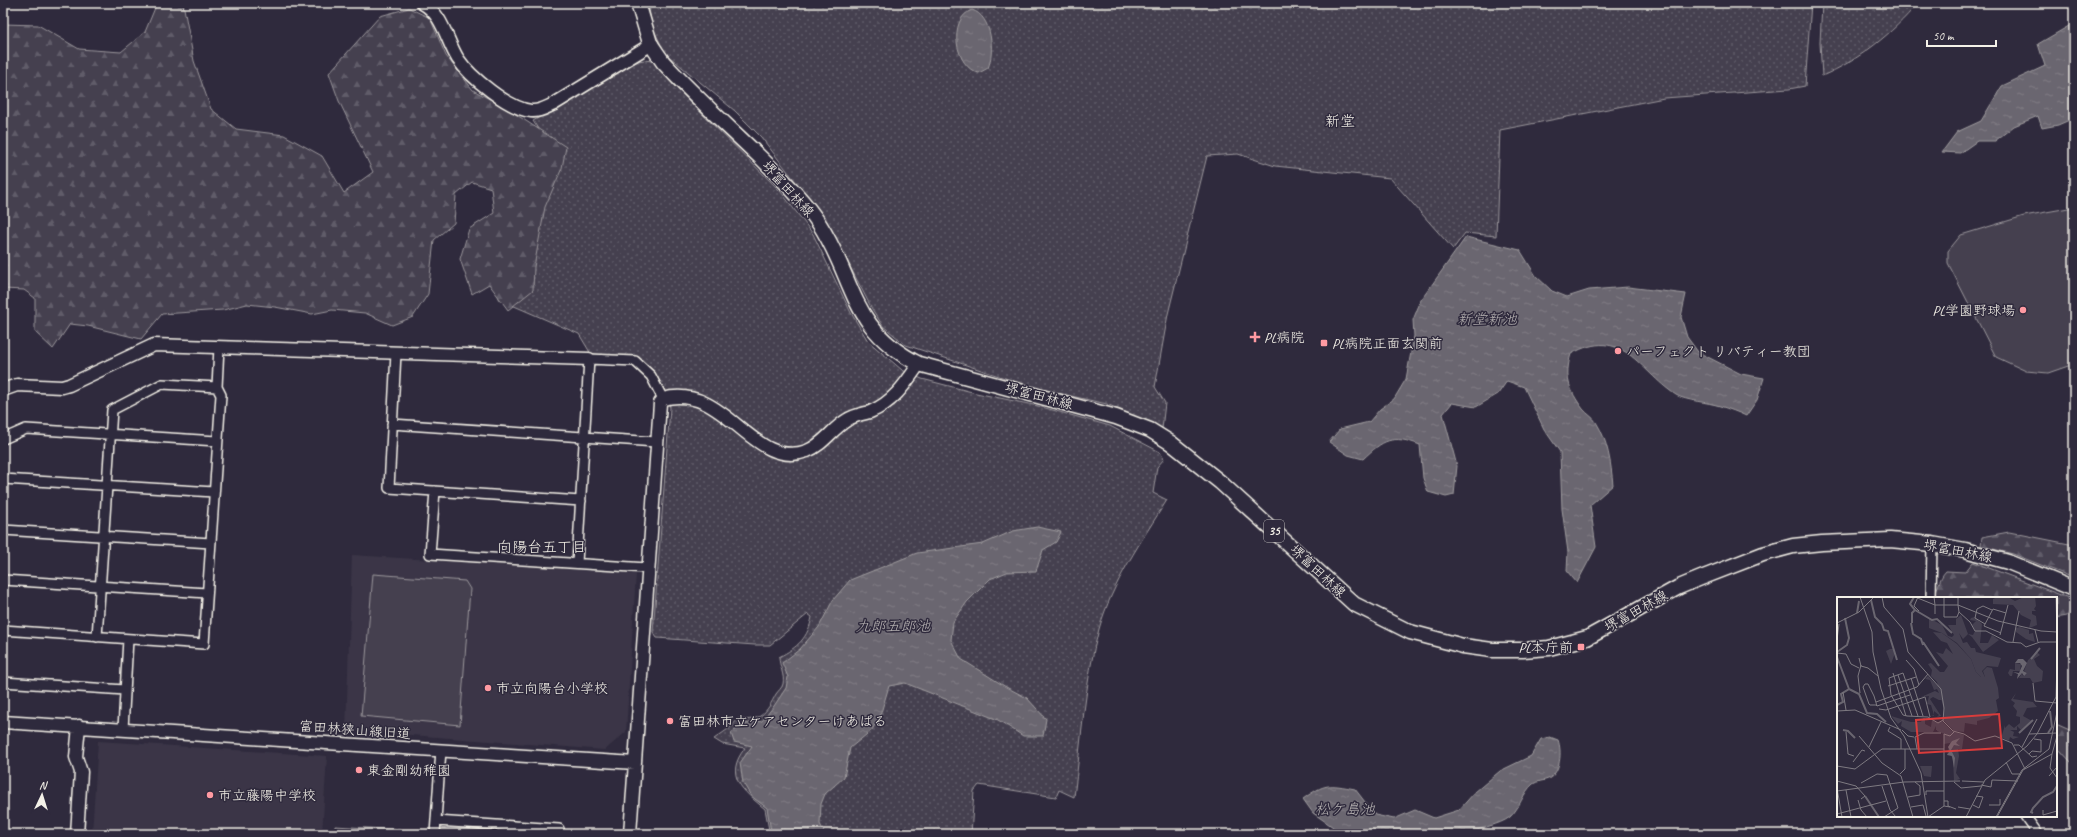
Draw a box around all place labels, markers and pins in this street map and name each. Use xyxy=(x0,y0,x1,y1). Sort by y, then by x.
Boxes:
place label: PL学園野球場 xyxy=(1933,302,2015,319)
marker: PL学園野球場 xyxy=(2018,305,2028,315)
place label: PL病院 xyxy=(1264,329,1304,346)
marker: PL病院 xyxy=(1249,331,1261,343)
place label: PL病院正面玄関前 xyxy=(1332,335,1442,352)
marker: PL病院正面玄関前 xyxy=(1319,338,1329,348)
place label: パーフェクト リバティー教団 xyxy=(1626,343,1811,360)
marker: パーフェクト リバティー教団 xyxy=(1613,346,1623,356)
place label: PL本庁前 xyxy=(1519,639,1573,656)
marker: PL本庁前 xyxy=(1576,642,1586,652)
place label: 市立向陽台小学校 xyxy=(496,680,608,697)
marker: 市立向陽台小学校 xyxy=(483,683,493,693)
place label: 富田林市立ケアセンターけあぱる xyxy=(678,713,887,730)
marker: 富田林市立ケアセンターけあぱる xyxy=(665,716,675,726)
place label: 東金剛幼稚園 xyxy=(367,762,451,779)
marker: 東金剛幼稚園 xyxy=(354,765,364,775)
place label: 市立藤陽中学校 xyxy=(218,787,316,804)
marker: 市立藤陽中学校 xyxy=(205,790,215,800)

